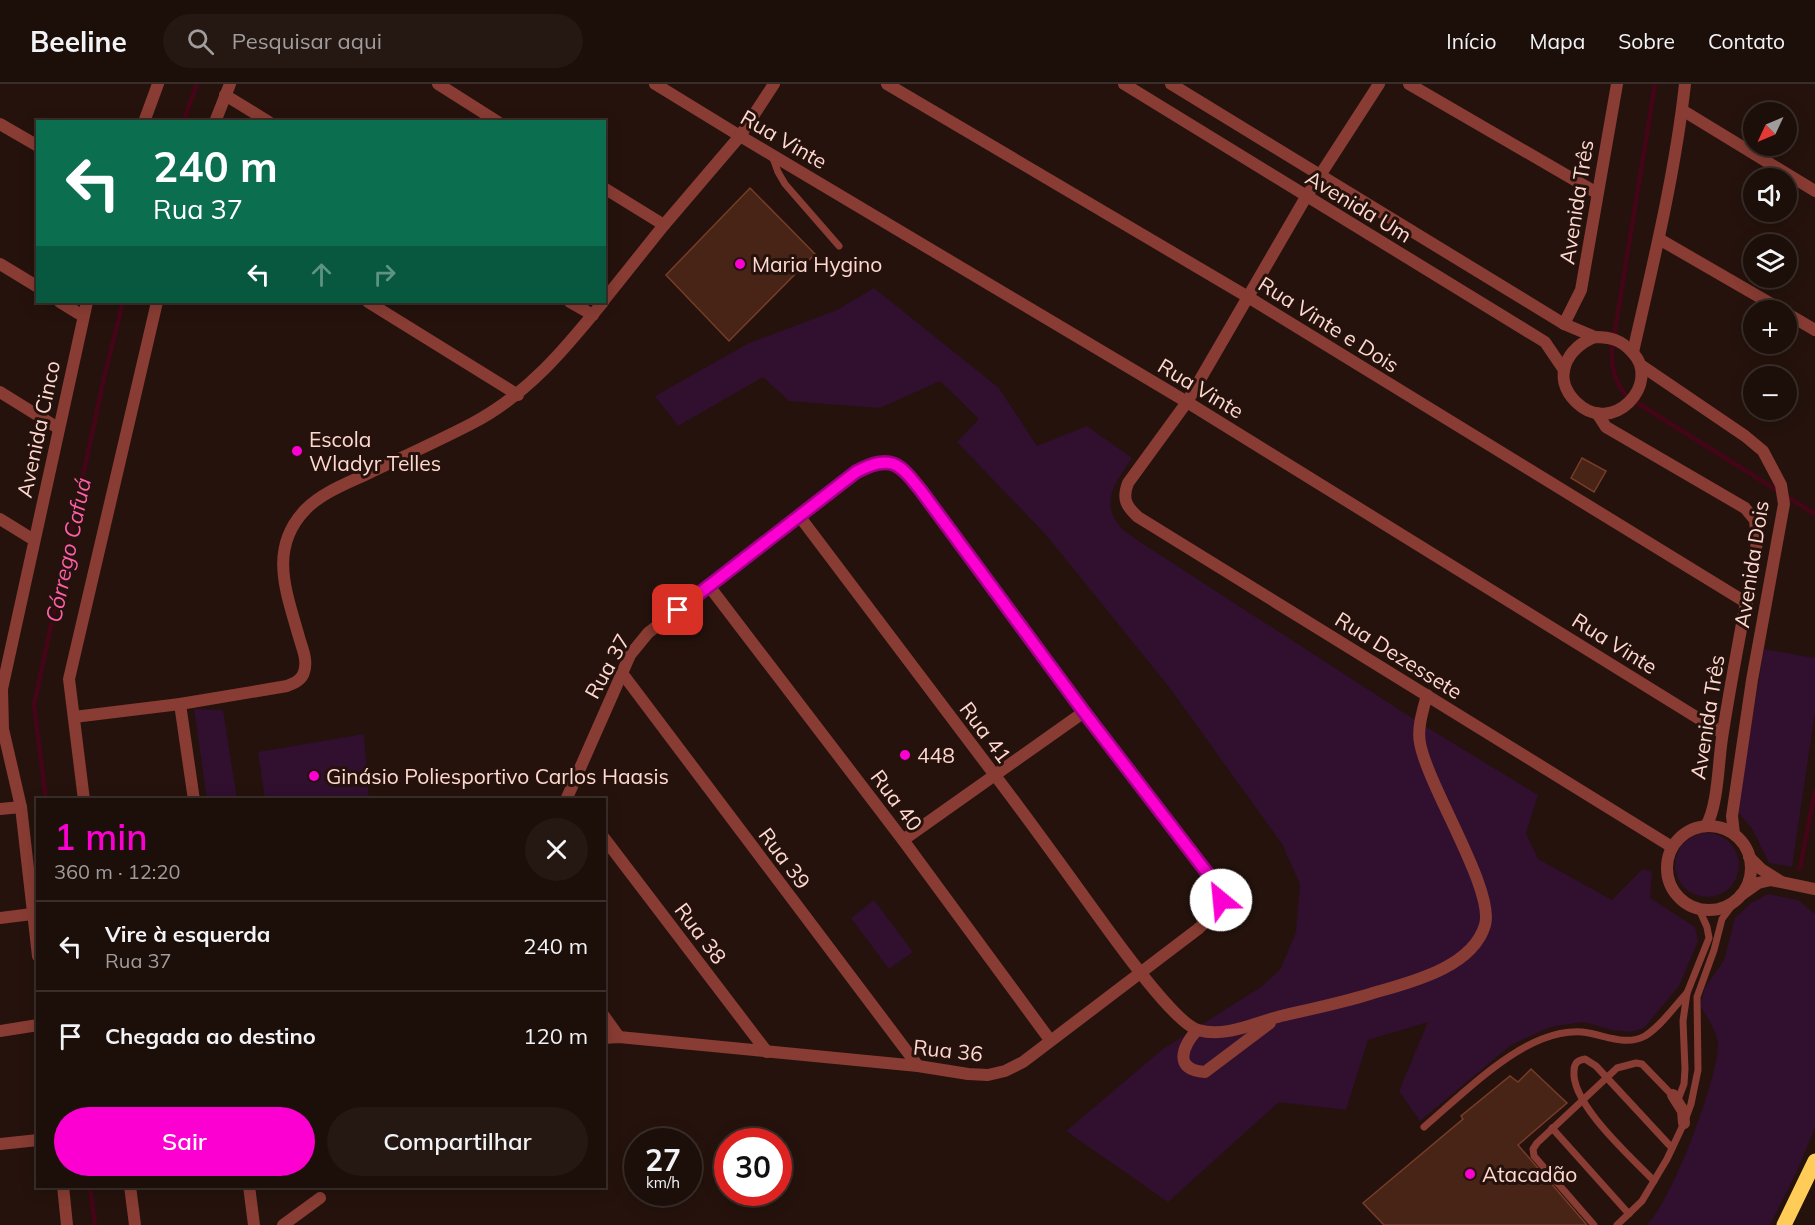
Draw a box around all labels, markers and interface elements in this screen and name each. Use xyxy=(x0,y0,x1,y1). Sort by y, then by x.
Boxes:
search box xyxy=(163,14,583,68)
text: Beeline xyxy=(30,24,127,59)
icon: search xyxy=(184,25,217,58)
text: Pesquisar aqui xyxy=(232,27,382,55)
text: Início xyxy=(1446,28,1496,54)
text: Mapa xyxy=(1529,28,1585,54)
text: Sobre xyxy=(1618,28,1675,54)
text: Contato xyxy=(1708,28,1785,54)
north arrow xyxy=(1743,102,1797,156)
map controls xyxy=(1743,102,1797,420)
street label: Rua Vinte xyxy=(736,104,832,174)
street label: Avenida Três xyxy=(1553,138,1599,266)
text: 240 m xyxy=(153,140,278,193)
icon: left xyxy=(54,144,132,222)
street label: Avenida Um xyxy=(1301,164,1417,248)
button: sound xyxy=(1743,168,1797,222)
text: Rua 37 xyxy=(153,192,243,226)
button: layers xyxy=(1743,234,1797,288)
place label: Maria Hygino xyxy=(752,251,882,277)
marker: Maria Hygino xyxy=(733,257,747,271)
icon: left xyxy=(242,258,275,291)
icon: ahead xyxy=(305,258,338,291)
icon: right xyxy=(368,258,401,291)
street label: Rua Vinte e Dois xyxy=(1254,270,1404,378)
button: + xyxy=(1743,300,1797,354)
street label: Rua Vinte xyxy=(1153,352,1249,424)
street label: Avenida Cinco xyxy=(11,358,65,500)
button: − xyxy=(1743,366,1797,420)
place label: Escola Wladyr Telles xyxy=(309,426,441,476)
marker: Escola Wladyr Telles xyxy=(290,444,304,458)
water label: Córrego Cafuá xyxy=(39,475,97,625)
street label: Avenida Dois xyxy=(1728,499,1774,629)
pin xyxy=(652,584,703,635)
icon: arrive xyxy=(661,593,694,626)
street label: Rua Dezessete xyxy=(1331,606,1467,704)
street label: Rua Vinte xyxy=(1568,607,1662,679)
street label: Rua 37 xyxy=(579,629,635,703)
street label: Avenida Três xyxy=(1684,653,1730,781)
street label: Rua 41 xyxy=(955,696,1017,768)
place label: 448 xyxy=(917,742,955,768)
marker: 448 xyxy=(898,748,912,762)
place label: Ginásio Poliesportivo Carlos Haasis xyxy=(326,763,669,789)
street label: Rua 40 xyxy=(866,764,928,836)
marker: Ginásio Poliesportivo Carlos Haasis xyxy=(307,769,321,783)
text: 1 min xyxy=(54,814,148,859)
button: close xyxy=(525,818,588,881)
street label: Rua 39 xyxy=(754,822,816,894)
text: 360 m · 12:20 xyxy=(54,859,180,884)
position arrow xyxy=(1189,868,1253,932)
street label: Rua 38 xyxy=(670,897,732,969)
text: Vire à esquerda xyxy=(105,920,270,948)
icon: left xyxy=(54,930,87,963)
text: 240 m xyxy=(523,932,588,960)
text: Rua 37 xyxy=(105,948,172,973)
icon: arrive xyxy=(54,1020,87,1053)
text: Chegada ao destino xyxy=(105,1022,316,1050)
text: 120 m xyxy=(523,1022,588,1050)
street label: Rua 36 xyxy=(912,1033,984,1067)
button: Sair xyxy=(54,1107,315,1176)
button: Compartilhar xyxy=(327,1107,588,1176)
speed limit sign: 30 xyxy=(714,1128,792,1206)
text: 27 xyxy=(645,1141,681,1179)
place label: Atacadão xyxy=(1482,1161,1577,1187)
marker: Atacadão xyxy=(1463,1167,1477,1181)
text: km/h xyxy=(646,1173,680,1192)

